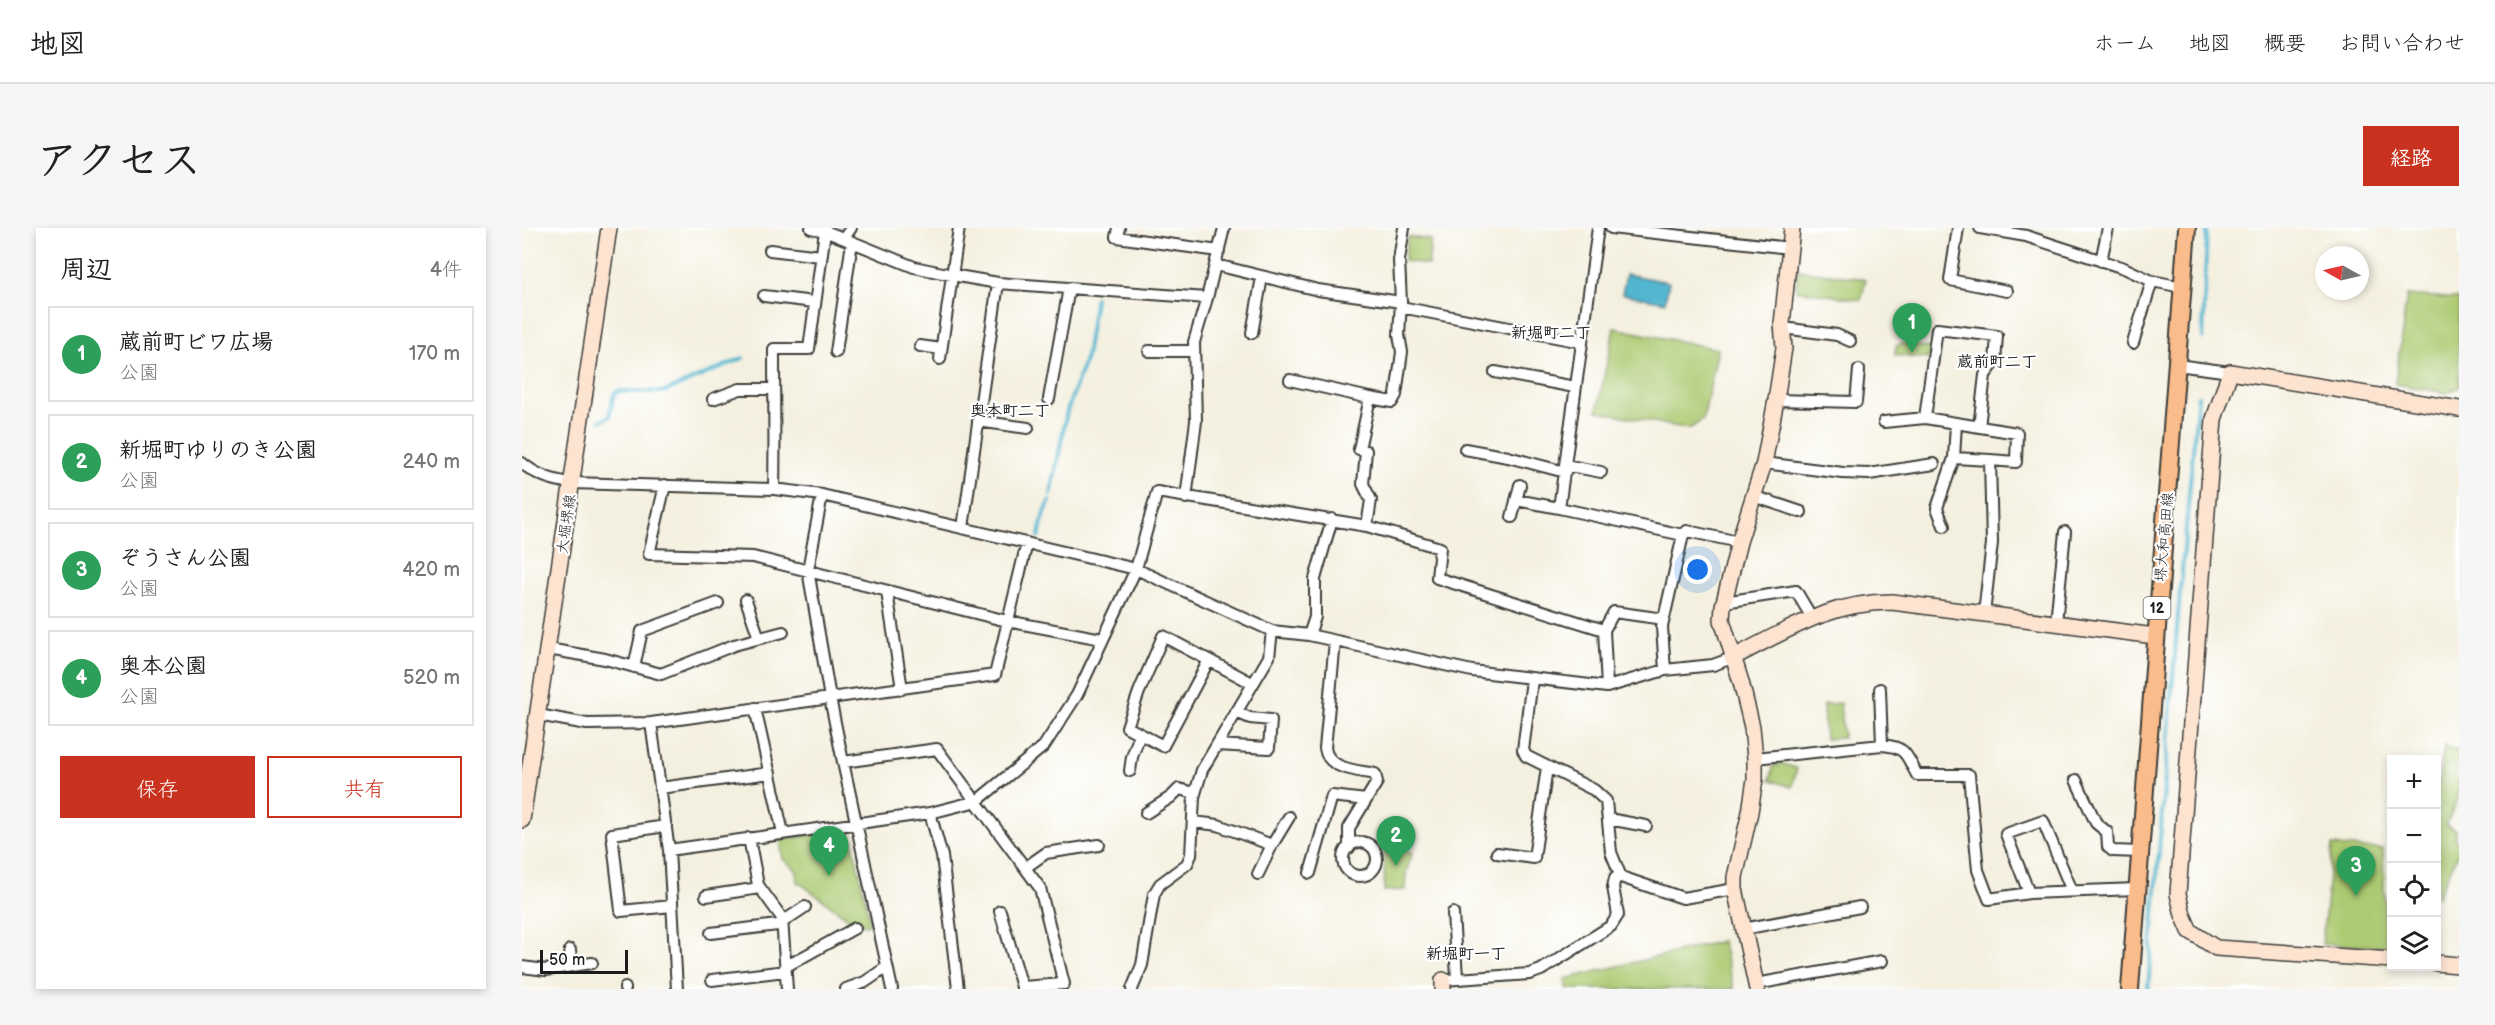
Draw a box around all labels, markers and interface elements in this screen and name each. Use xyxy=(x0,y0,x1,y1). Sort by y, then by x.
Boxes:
text: 地図 xyxy=(30,28,86,61)
text: ホーム xyxy=(2094,31,2156,56)
text: 地図 xyxy=(2189,31,2231,56)
text: 概要 xyxy=(2264,31,2306,56)
text: お問い合わせ xyxy=(2339,31,2465,56)
button: 経路 xyxy=(2363,126,2459,186)
text: アクセス xyxy=(36,136,201,187)
north arrow xyxy=(2315,246,2369,300)
text: 周辺 xyxy=(60,255,112,286)
text: 4件 xyxy=(430,258,462,282)
pin: 1 xyxy=(1892,304,1932,353)
district label: 新堀町二丁 xyxy=(1511,324,1591,343)
text: 蔵前町ビワ広場 xyxy=(119,329,273,356)
text: 1 xyxy=(77,342,86,366)
text: 170 m xyxy=(409,342,460,366)
district label: 蔵前町二丁 xyxy=(1957,353,2037,372)
text: 公園 xyxy=(119,361,159,385)
district label: 奥本町二丁 xyxy=(970,402,1050,421)
text: 新堀町ゆりのき公園 xyxy=(119,437,317,464)
text: 2 xyxy=(76,450,87,474)
text: 240 m xyxy=(403,450,460,474)
text: 公園 xyxy=(119,469,159,493)
street label: 堺大和高田線 xyxy=(2151,491,2178,583)
street label: 大堀堺線 xyxy=(553,493,580,555)
text: ぞうさん公園 xyxy=(119,545,251,572)
your location xyxy=(1683,555,1712,584)
text: 3 xyxy=(76,558,87,582)
text: 420 m xyxy=(402,558,460,582)
text: 公園 xyxy=(119,577,159,601)
road number: 12 xyxy=(2144,597,2170,619)
text: 奥本公園 xyxy=(119,653,207,680)
text: 4 xyxy=(76,666,87,690)
text: 520 m xyxy=(403,666,460,690)
text: 公園 xyxy=(119,685,159,709)
map controls xyxy=(2387,755,2441,971)
button: + xyxy=(2387,755,2441,809)
button: 保存 xyxy=(60,756,255,818)
button: 共有 xyxy=(267,756,462,818)
button: − xyxy=(2387,809,2441,863)
pin: 2 xyxy=(1376,816,1416,866)
pin: 4 xyxy=(810,826,848,876)
pin: 3 xyxy=(2336,846,2376,896)
button: locate xyxy=(2387,863,2441,917)
button: layers xyxy=(2387,917,2441,971)
district label: 新堀町一丁 xyxy=(1426,945,1506,964)
scale bar xyxy=(540,947,628,974)
text: 50 m xyxy=(549,951,585,970)

